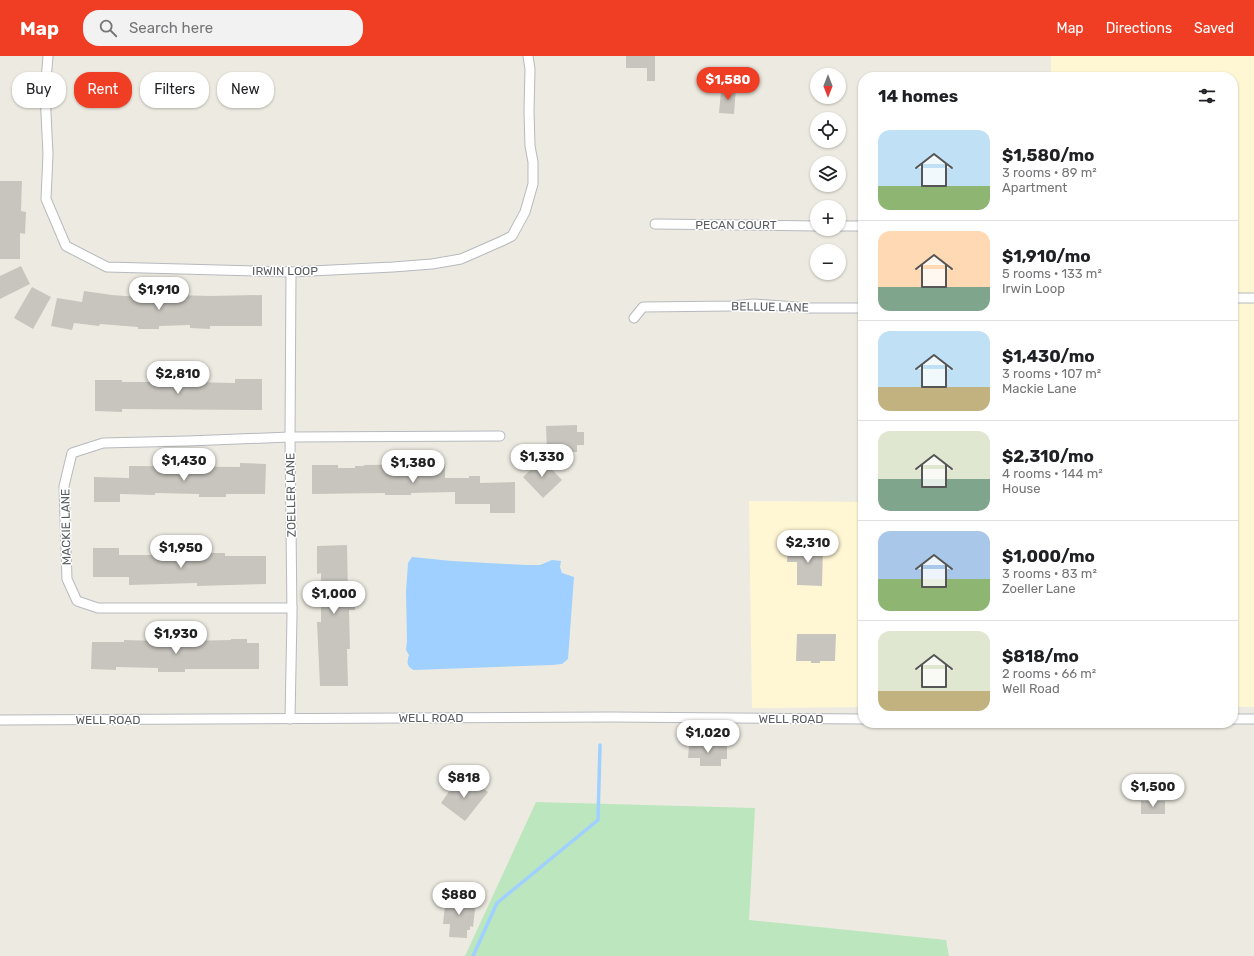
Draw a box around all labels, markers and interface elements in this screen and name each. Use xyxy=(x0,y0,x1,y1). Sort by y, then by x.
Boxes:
search box xyxy=(83,10,363,46)
text: Map xyxy=(20,17,59,40)
icon: search xyxy=(97,17,119,39)
text: Search here xyxy=(129,19,213,37)
text: Map xyxy=(1057,20,1084,37)
text: Directions xyxy=(1106,20,1172,37)
text: Saved xyxy=(1194,20,1234,37)
pin: $1,580 xyxy=(695,67,761,101)
north arrow xyxy=(810,68,846,104)
map controls xyxy=(810,68,846,280)
chip: Buy xyxy=(12,72,66,108)
chip: Rent xyxy=(74,72,132,108)
chip: Filters xyxy=(140,72,209,108)
chip: New xyxy=(217,72,274,108)
text: $1,580 xyxy=(706,72,750,87)
icon: filters xyxy=(1196,85,1218,107)
text: 14 homes xyxy=(878,86,958,106)
button: locate xyxy=(810,112,846,148)
text: $1,580/mo xyxy=(1002,145,1094,165)
icon: home xyxy=(910,146,958,194)
button: layers xyxy=(810,156,846,192)
text: 3 rooms · 89 m² xyxy=(1002,165,1097,180)
text: Apartment xyxy=(1002,180,1067,195)
button: + xyxy=(810,200,846,236)
street label: PECAN COURT xyxy=(695,218,777,232)
button: − xyxy=(810,244,846,280)
text: $1,910/mo xyxy=(1002,246,1091,266)
icon: home xyxy=(910,247,958,295)
street label: IRWIN LOOP xyxy=(252,264,318,278)
text: 5 rooms · 133 m² xyxy=(1002,266,1102,281)
pin: $1,910 xyxy=(126,277,192,311)
text: Irwin Loop xyxy=(1002,281,1065,296)
text: $1,910 xyxy=(138,282,180,297)
street label: BELLUE LANE xyxy=(731,299,809,315)
text: $1,430/mo xyxy=(1002,346,1095,366)
icon: home xyxy=(910,347,958,395)
pin: $2,810 xyxy=(145,361,211,395)
text: $2,810 xyxy=(156,366,200,381)
text: 3 rooms · 107 m² xyxy=(1002,366,1101,381)
text: Mackie Lane xyxy=(1002,381,1077,396)
pin: $1,330 xyxy=(509,444,575,478)
text: $2,310/mo xyxy=(1002,446,1094,466)
icon: home xyxy=(910,447,958,495)
pin: $1,430 xyxy=(151,448,217,482)
text: $1,330 xyxy=(520,449,564,464)
pin: $1,380 xyxy=(380,450,446,484)
text: $1,430 xyxy=(162,453,206,468)
street label: ZOELLER LANE xyxy=(283,453,299,537)
text: $1,380 xyxy=(391,455,435,470)
text: 4 rooms · 144 m² xyxy=(1002,466,1103,481)
text: House xyxy=(1002,481,1040,496)
street label: MACKIE LANE xyxy=(58,489,74,565)
pin: $2,310 xyxy=(775,530,841,564)
pin: $1,950 xyxy=(148,535,214,569)
text: $2,310 xyxy=(786,535,830,550)
text: $1,950 xyxy=(159,540,203,555)
text: $1,000/mo xyxy=(1002,546,1095,566)
icon: home xyxy=(910,547,958,595)
text: 3 rooms · 83 m² xyxy=(1002,566,1097,581)
pin: $1,000 xyxy=(301,581,367,615)
text: Zoeller Lane xyxy=(1002,581,1075,596)
text: $1,000 xyxy=(311,586,357,601)
pin: $1,930 xyxy=(143,621,209,655)
text: $1,930 xyxy=(154,626,198,641)
text: $818/mo xyxy=(1002,646,1079,666)
icon: home xyxy=(910,647,958,695)
text: 2 rooms · 66 m² xyxy=(1002,666,1096,681)
text: Well Road xyxy=(1002,681,1060,696)
street label: WELL ROAD xyxy=(398,711,464,725)
street label: WELL ROAD xyxy=(758,712,824,726)
street label: WELL ROAD xyxy=(75,713,141,727)
pin: $1,020 xyxy=(675,720,741,754)
text: $1,020 xyxy=(686,725,730,740)
pin: $818 xyxy=(440,765,488,799)
text: $818 xyxy=(448,770,480,785)
pin: $1,500 xyxy=(1120,774,1186,808)
text: $1,500 xyxy=(1131,779,1175,794)
pin: $880 xyxy=(435,882,483,916)
text: $880 xyxy=(441,887,477,902)

